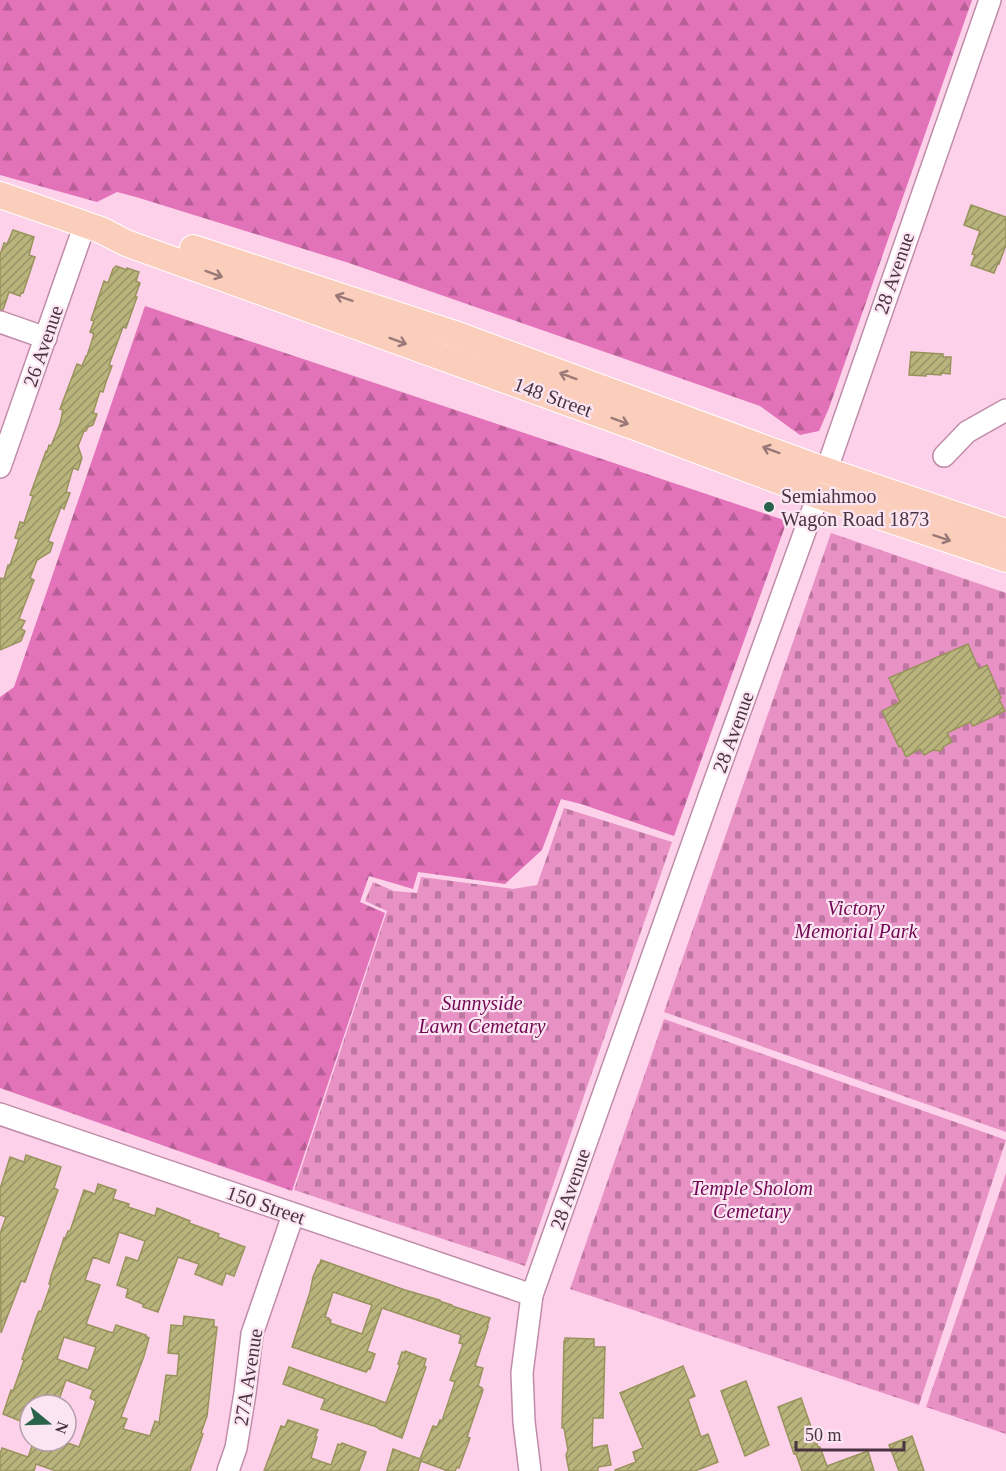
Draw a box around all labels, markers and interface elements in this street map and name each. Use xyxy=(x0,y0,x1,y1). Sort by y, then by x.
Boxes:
street label: 28 Avenue xyxy=(870,229,918,317)
one-way arrow xyxy=(204,270,223,281)
one-way arrow xyxy=(335,292,354,303)
street label: 26 Avenue xyxy=(19,302,67,390)
one-way arrow xyxy=(388,336,406,347)
one-way arrow xyxy=(559,369,578,380)
street label: 148 Street xyxy=(511,373,596,421)
one-way arrow xyxy=(610,417,629,428)
one-way arrow xyxy=(762,444,781,455)
place label: Semiahmoo Wagon Road 1873 xyxy=(781,485,929,531)
marker: Semiahmoo Wagon Road 1873 xyxy=(762,500,776,514)
one-way arrow xyxy=(932,533,951,544)
street label: 28 Avenue xyxy=(708,688,758,776)
park label: Victory Memorial Park xyxy=(794,897,918,942)
park label: Sunnyside Lawn Cemetary xyxy=(417,992,546,1038)
street label: 28 Avenue xyxy=(546,1145,594,1233)
park label: Temple Sholom Cemetary xyxy=(691,1177,813,1223)
street label: 150 Street xyxy=(224,1181,309,1229)
street label: 27A Avenue xyxy=(229,1327,267,1427)
north arrow xyxy=(18,1393,78,1453)
scale bar xyxy=(796,1414,904,1452)
text: N xyxy=(52,1419,72,1436)
text: 50 m xyxy=(805,1425,842,1445)

